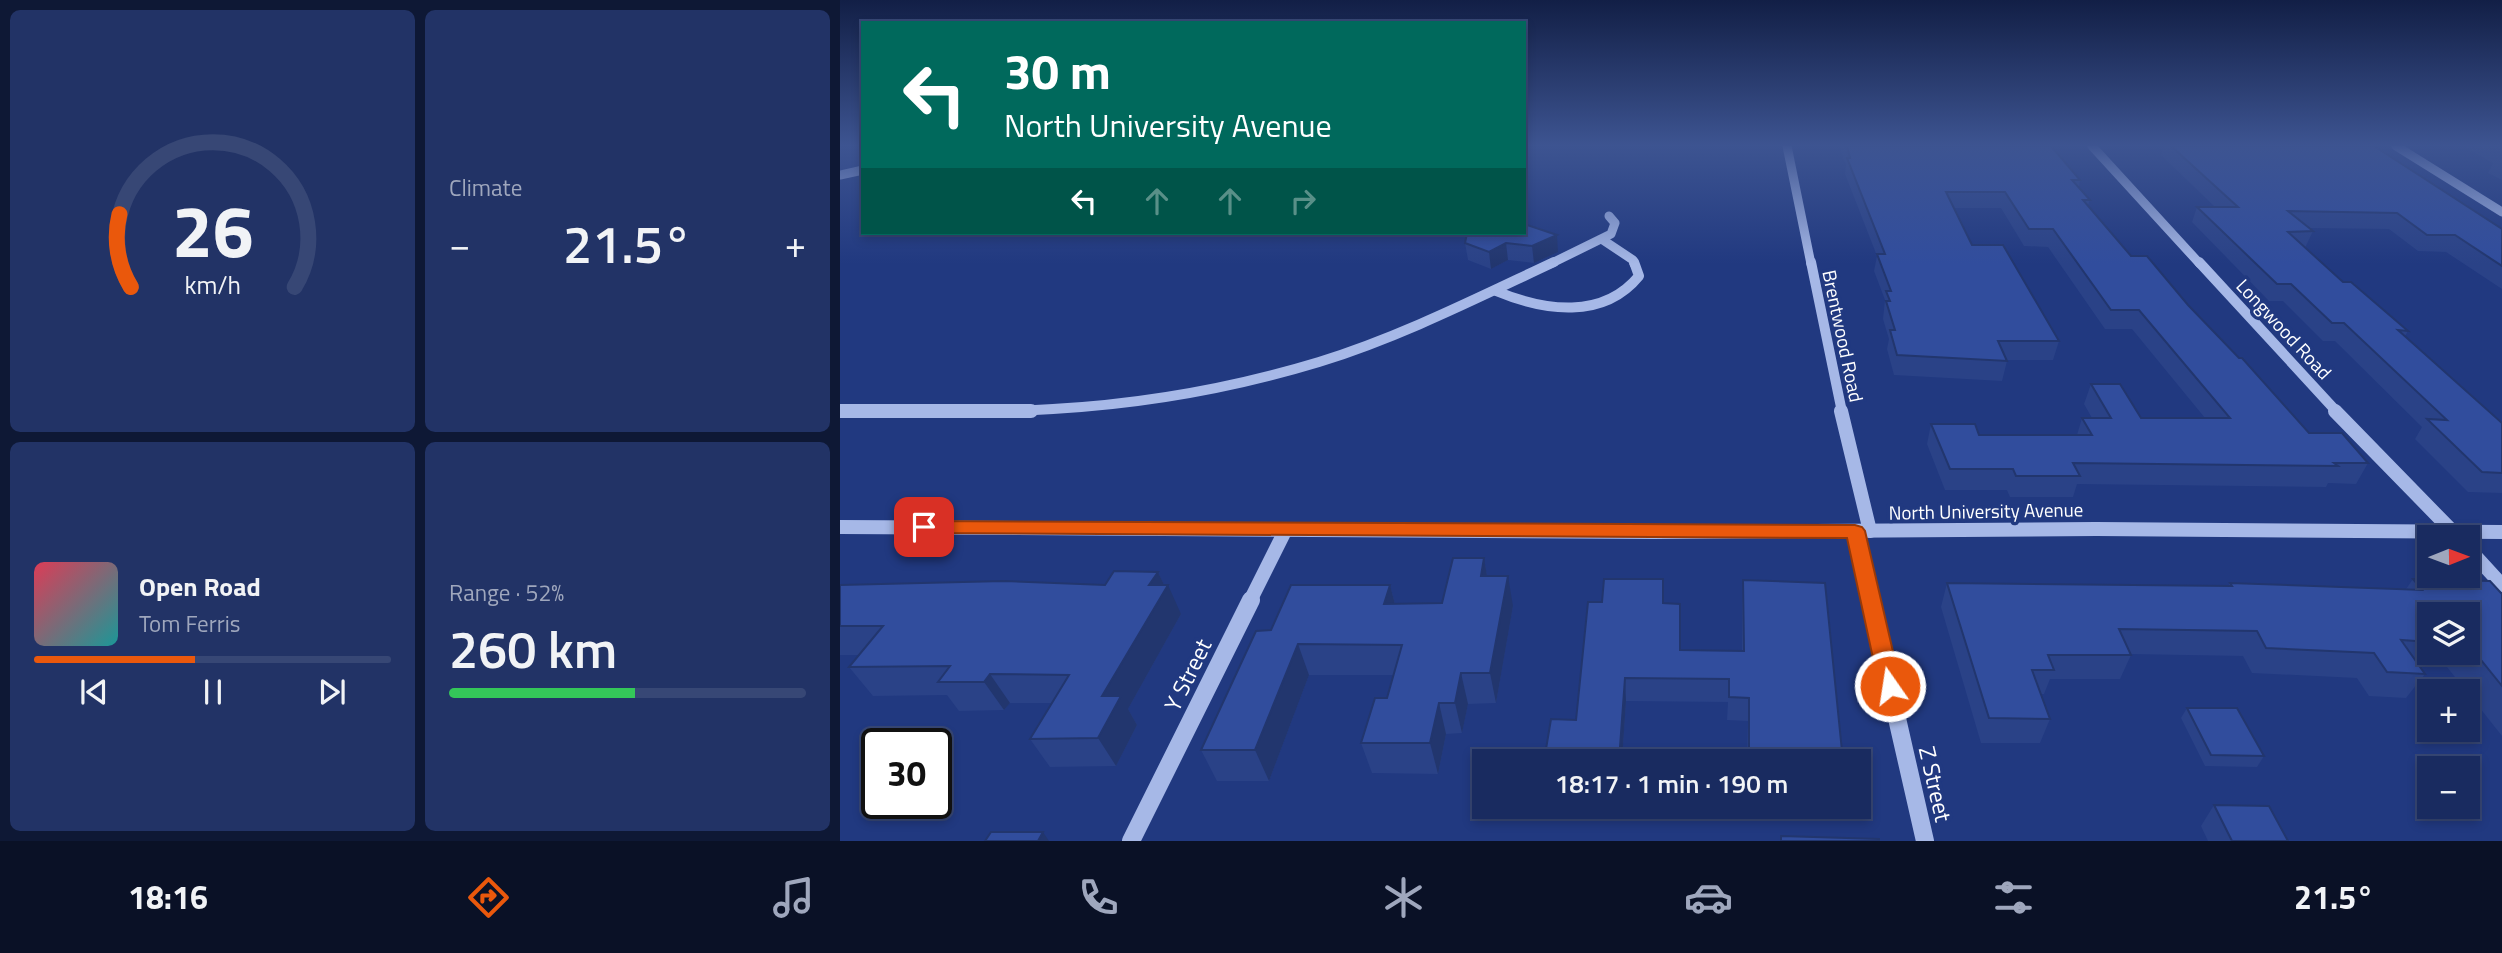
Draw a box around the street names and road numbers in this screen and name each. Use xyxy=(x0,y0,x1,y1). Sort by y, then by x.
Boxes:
street label: Brentwood Road xyxy=(1815,267,1872,405)
street label: Longwood Road xyxy=(2230,272,2339,386)
street label: North University Avenue xyxy=(1888,494,2084,527)
street label: Y Street xyxy=(1155,633,1220,717)
street label: Z Street xyxy=(1910,743,1961,825)

